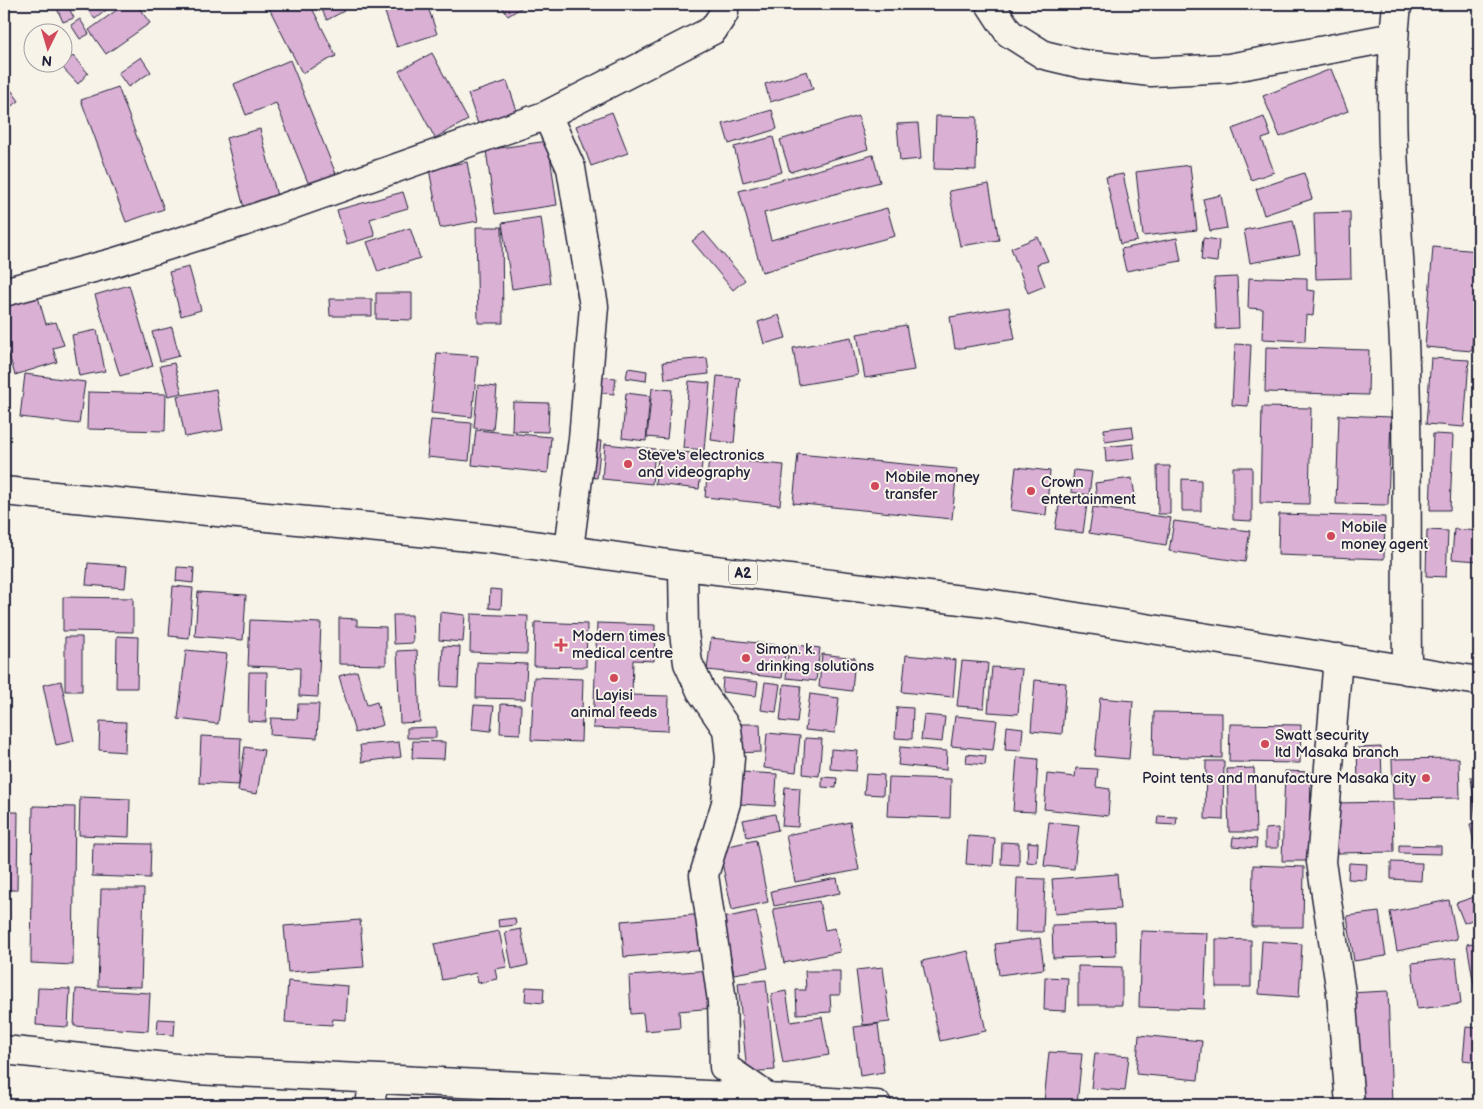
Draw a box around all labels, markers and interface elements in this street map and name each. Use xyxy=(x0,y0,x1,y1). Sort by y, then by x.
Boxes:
north arrow xyxy=(22,22,72,72)
text: N xyxy=(41,52,53,69)
place label: Steve's electronics and videography xyxy=(638,446,765,482)
marker: Steve's electronics and videography xyxy=(622,458,634,470)
place label: Mobile money transfer xyxy=(885,468,980,504)
place label: Crown entertainment xyxy=(1041,473,1136,509)
marker: Mobile money transfer xyxy=(869,480,881,492)
marker: Crown entertainment xyxy=(1025,485,1037,497)
place label: Mobile money agent xyxy=(1341,518,1429,554)
marker: Mobile money agent xyxy=(1325,530,1337,542)
road number: A2 xyxy=(729,562,757,584)
place label: Modern times medical centre xyxy=(572,627,673,663)
marker: Modern times medical centre xyxy=(554,638,568,652)
place label: Simon. k. drinking solutions xyxy=(756,640,875,676)
marker: Simon. k. drinking solutions xyxy=(740,652,752,664)
marker: Layisi animal feeds xyxy=(608,672,620,684)
place label: Layisi animal feeds xyxy=(571,686,658,722)
place label: Swatt security ltd Masaka branch xyxy=(1275,726,1399,762)
marker: Swatt security ltd Masaka branch xyxy=(1259,738,1271,750)
place label: Point tents and manufacture Masaka city xyxy=(1142,769,1416,788)
marker: Point tents and manufacture Masaka city xyxy=(1420,772,1432,784)

